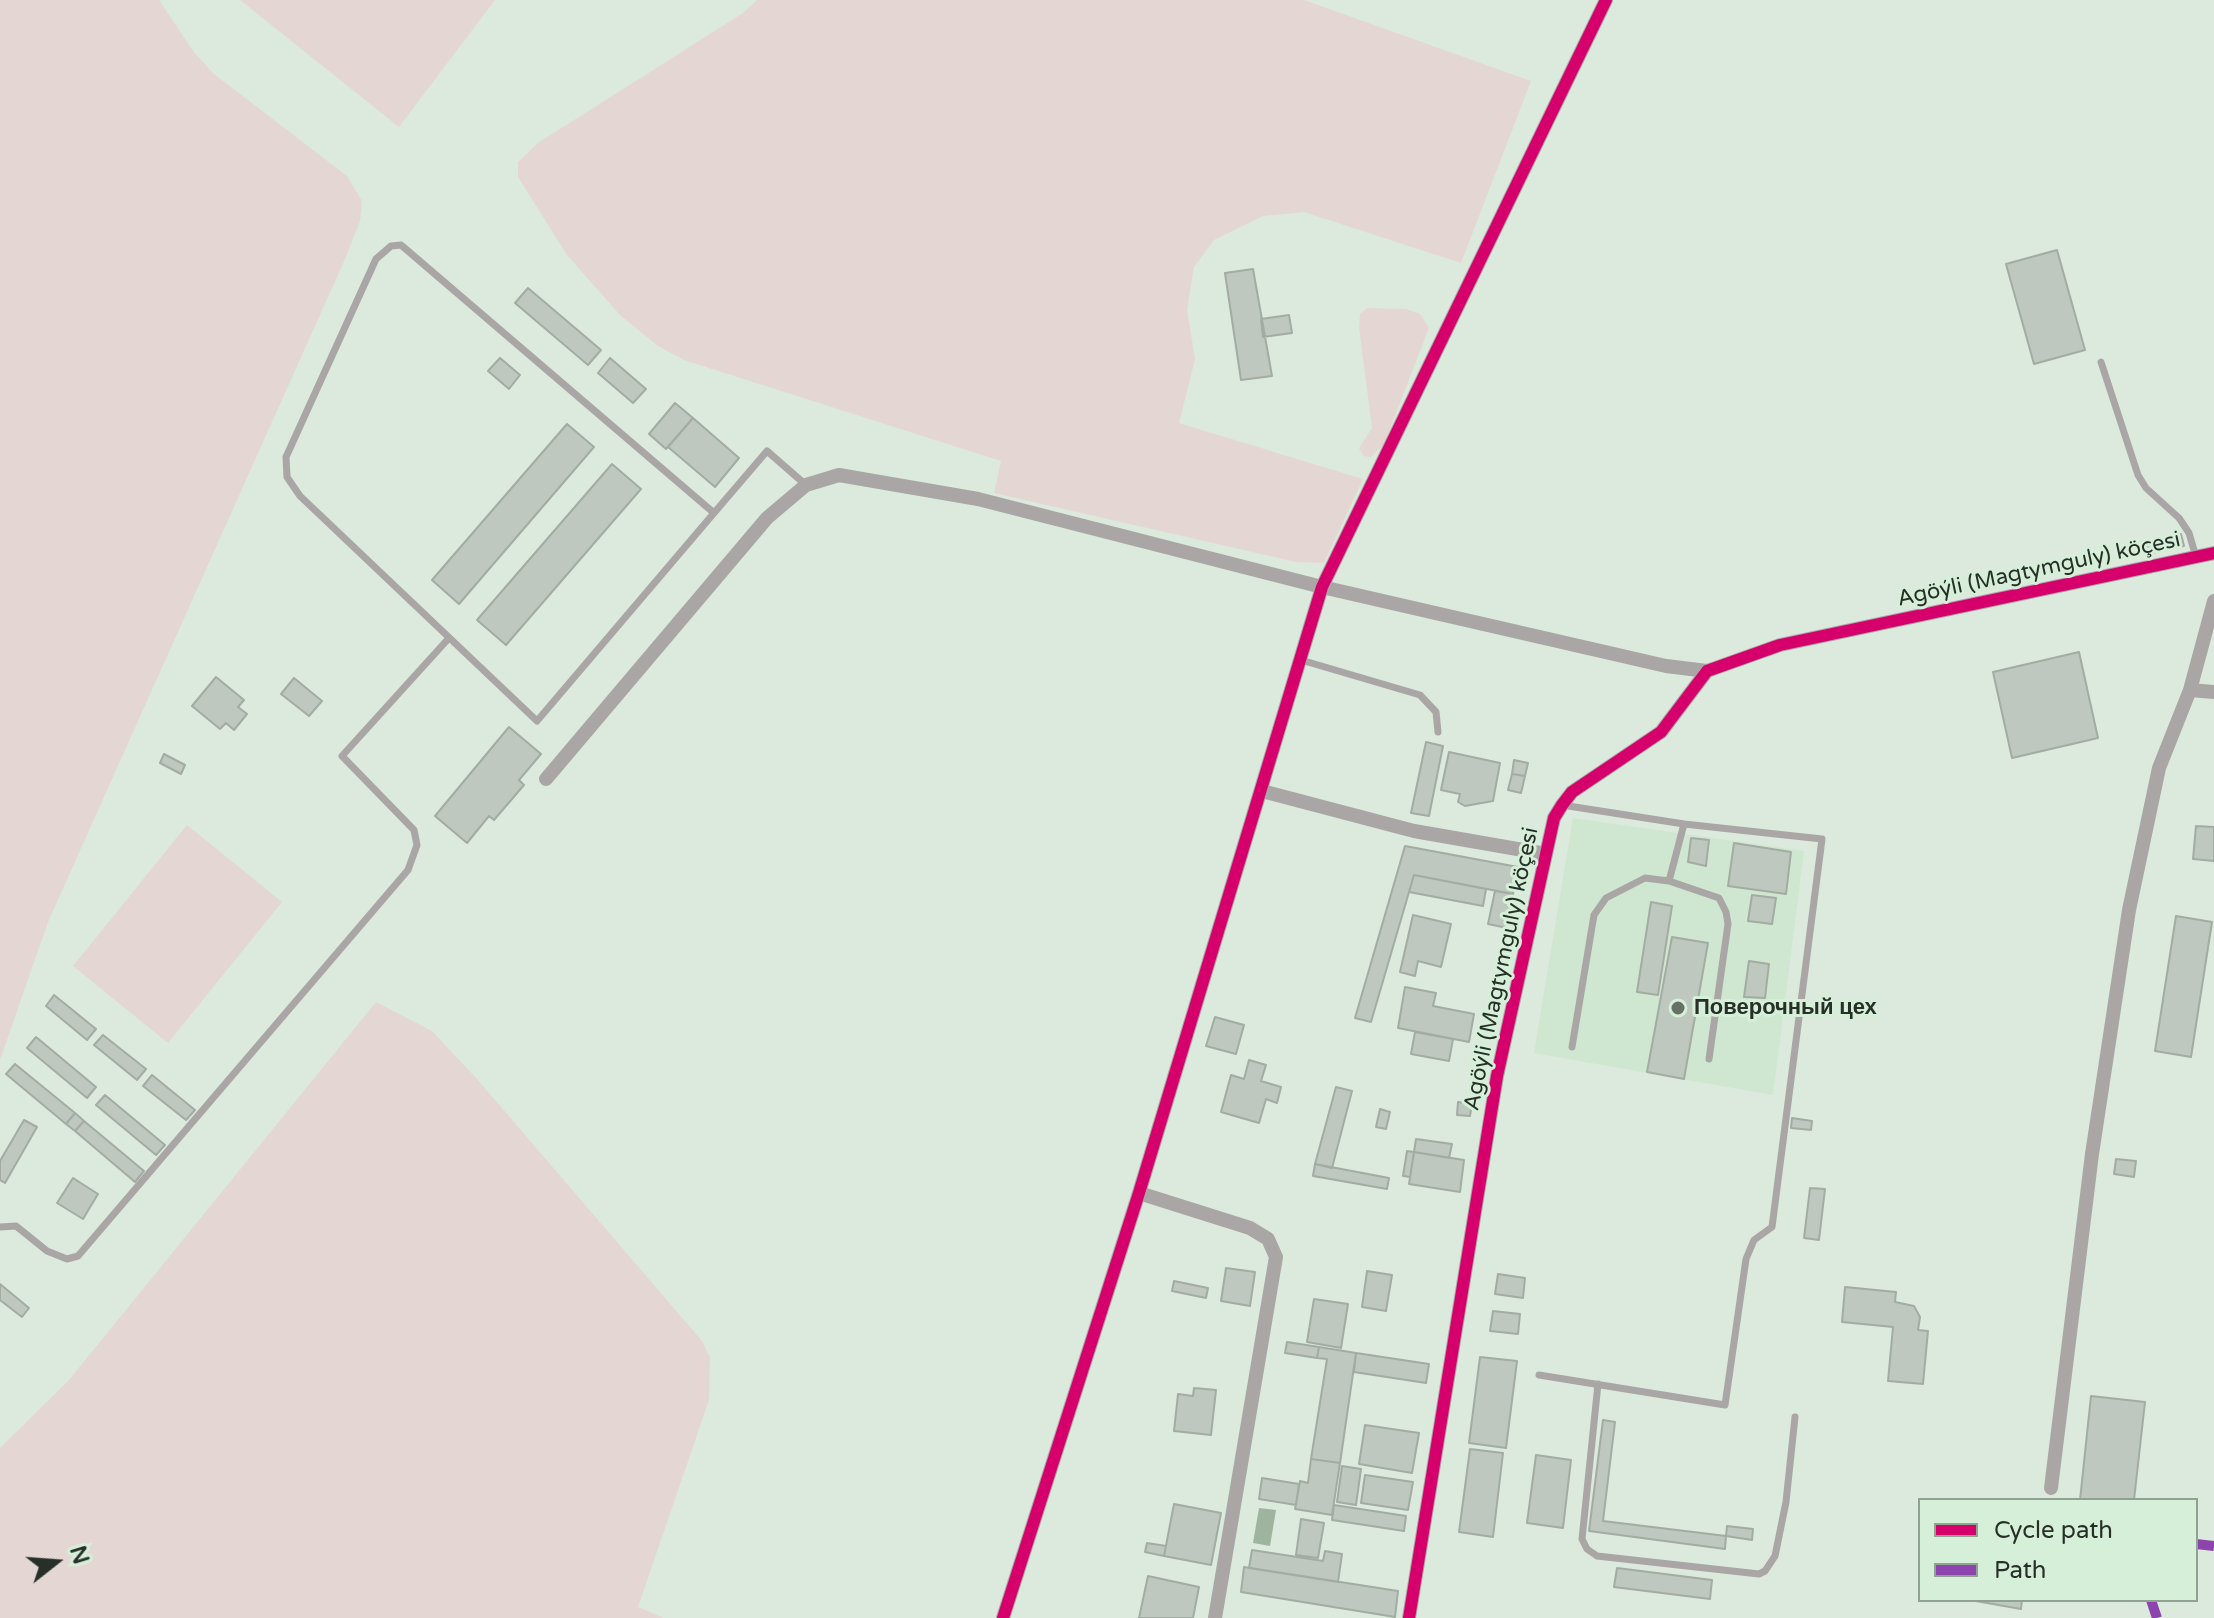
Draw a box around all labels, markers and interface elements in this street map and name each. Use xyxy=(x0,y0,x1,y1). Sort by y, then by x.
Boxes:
street label: Agöýli (Magtymguly) köçesi xyxy=(1895,527,2183,613)
street label: Agöýli (Magtymguly) köçesi xyxy=(1459,825,1545,1113)
place label: Поверочный цех xyxy=(1694,995,1877,1021)
marker: Поверочный цех xyxy=(1669,999,1687,1017)
legend xyxy=(1918,1498,2198,1602)
text: Cycle path xyxy=(1994,1516,2113,1545)
north arrow xyxy=(16,1522,96,1602)
text: N xyxy=(64,1543,94,1567)
text: Path xyxy=(1994,1556,2047,1585)

